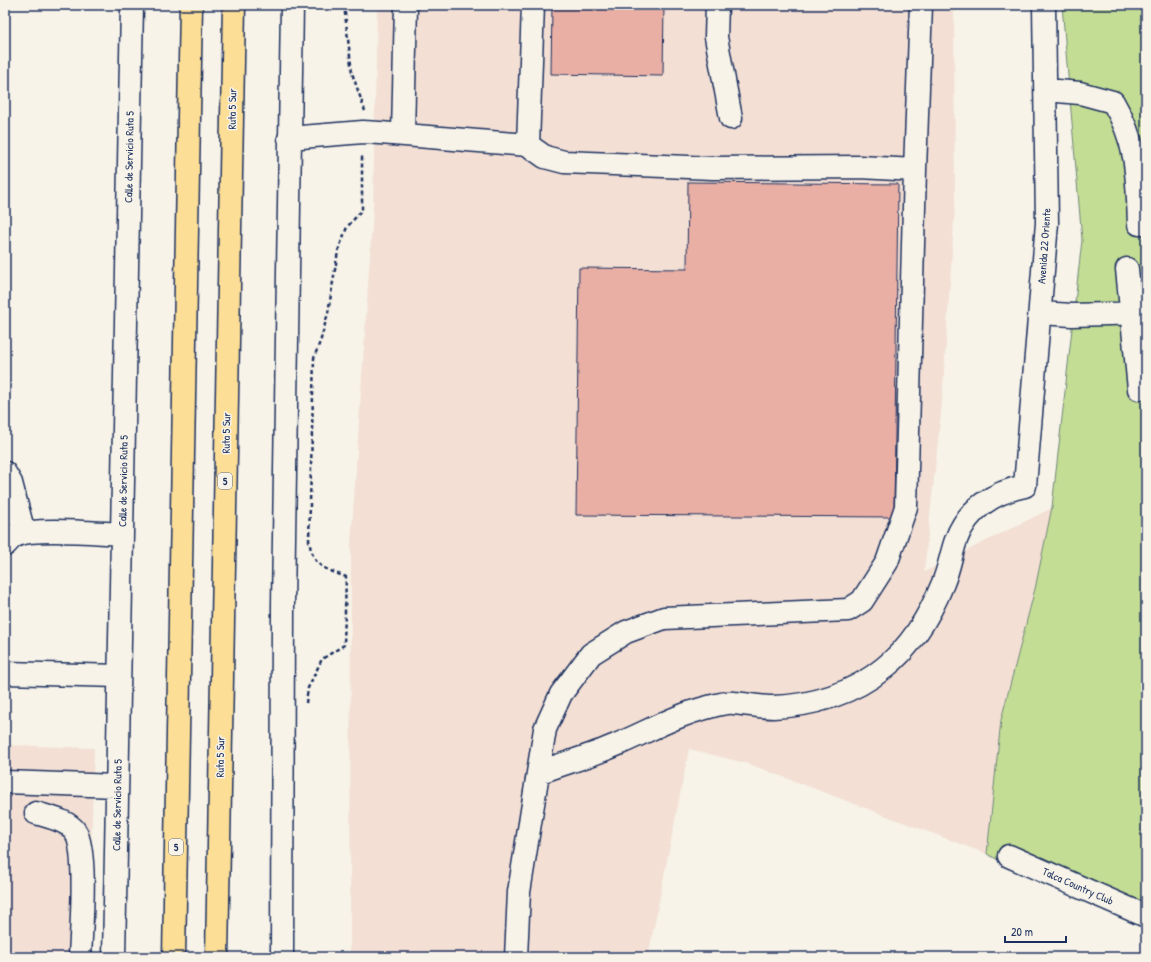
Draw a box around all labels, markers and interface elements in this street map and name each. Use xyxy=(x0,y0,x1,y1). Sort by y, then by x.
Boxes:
street label: Ruta 5 Sur xyxy=(225,88,239,130)
street label: Calle de Servicio Ruta 5 xyxy=(121,111,137,203)
street label: Avenida 22 Oriente xyxy=(1034,207,1054,284)
street label: Ruta 5 Sur xyxy=(219,412,233,454)
street label: Calle de Servicio Ruta 5 xyxy=(115,435,131,527)
road number: 5 xyxy=(218,473,232,489)
street label: Ruta 5 Sur xyxy=(213,736,227,778)
street label: Calle de Servicio Ruta 5 xyxy=(109,759,125,851)
road number: 5 xyxy=(169,839,183,855)
street label: Talca Country Club xyxy=(1040,864,1116,908)
scale bar xyxy=(1005,918,1066,944)
text: 20 m xyxy=(1011,923,1033,940)

